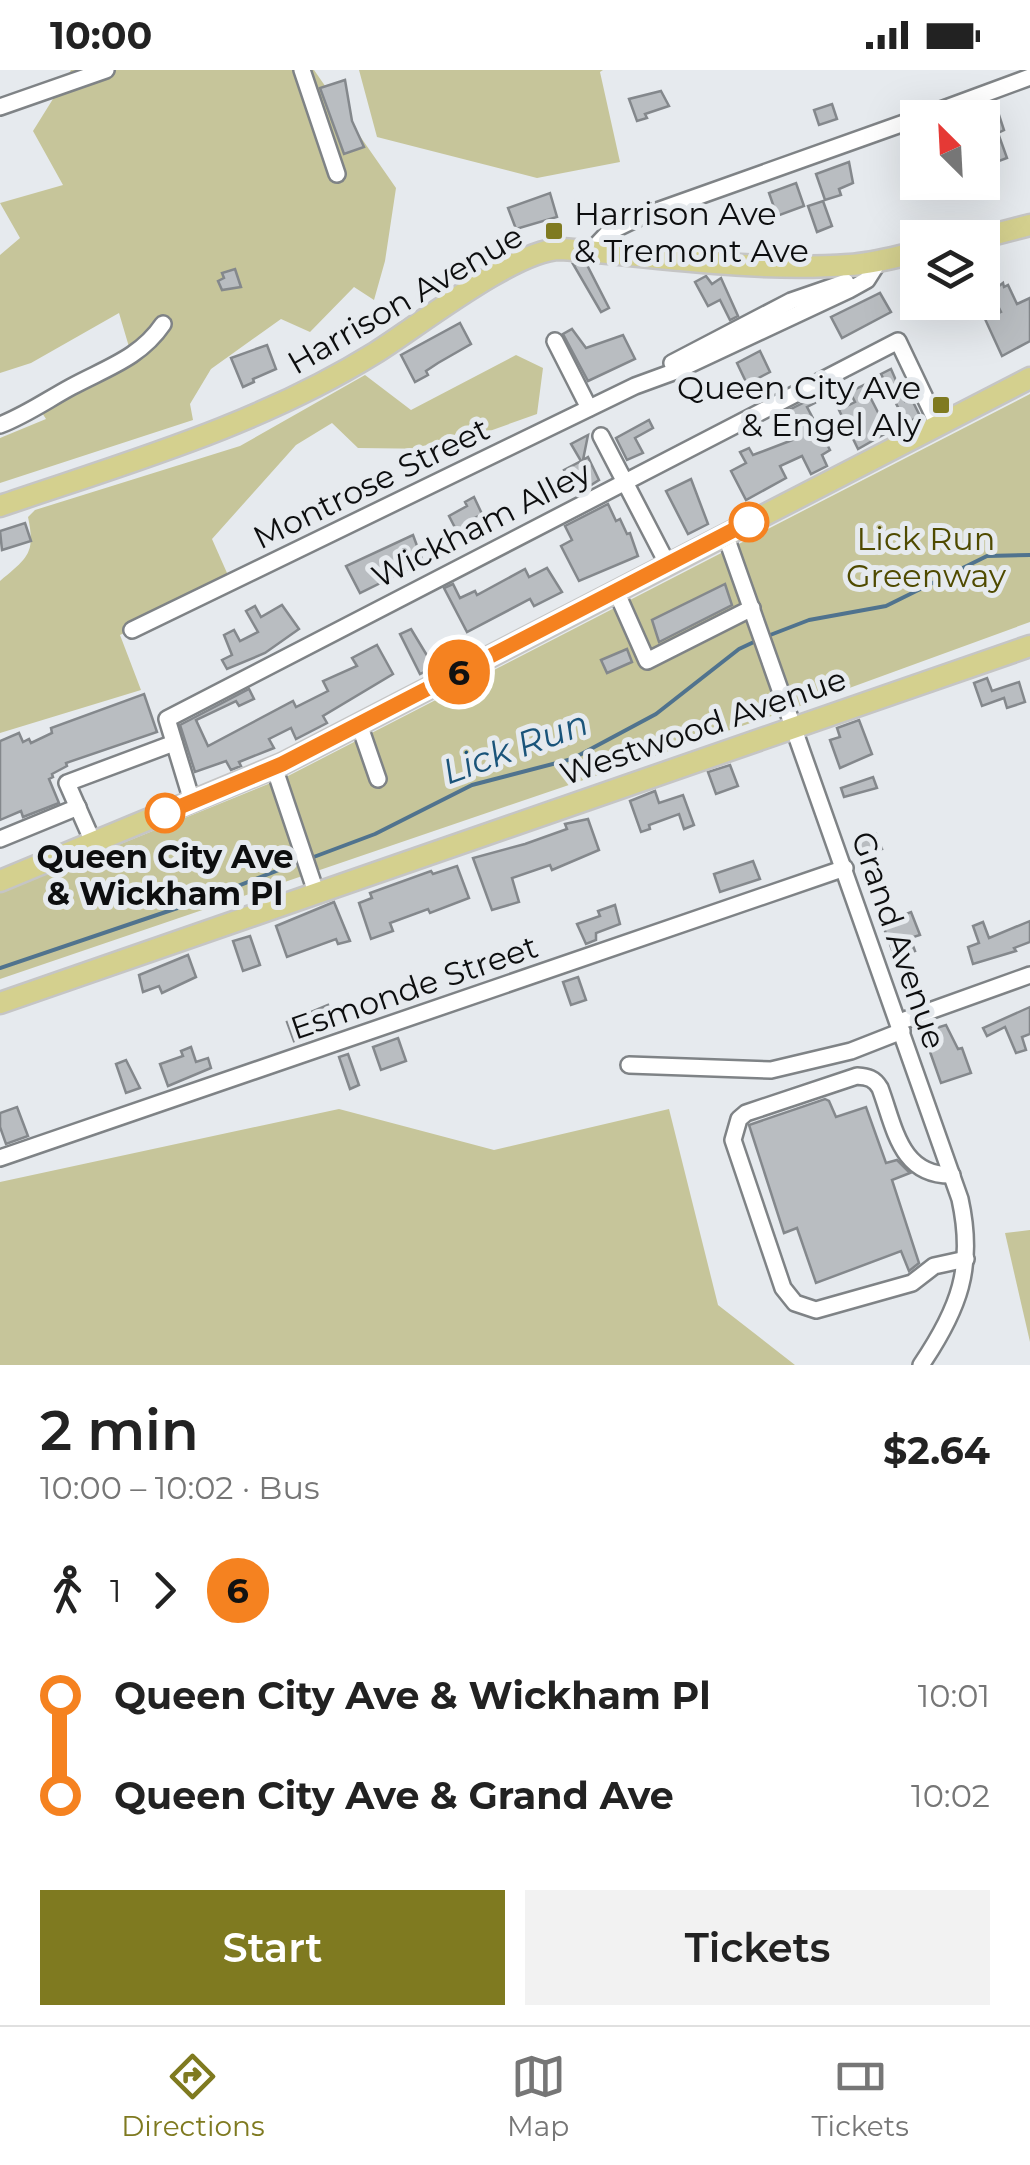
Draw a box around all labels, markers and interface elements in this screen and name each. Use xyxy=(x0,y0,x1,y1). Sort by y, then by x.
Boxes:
text: 10:00 xyxy=(50,12,152,59)
north arrow xyxy=(900,100,1000,200)
map controls xyxy=(900,100,1000,320)
place label: Harrison Ave & Tremont Ave xyxy=(574,194,809,270)
street label: Harrison Avenue xyxy=(280,216,530,382)
marker: Harrison Ave & Tremont Ave xyxy=(543,220,565,242)
button: layers xyxy=(900,220,1000,320)
place label: Queen City Ave & Engel Aly xyxy=(677,368,922,444)
marker: Queen City Ave & Engel Aly xyxy=(930,394,952,416)
street label: Montrose Street xyxy=(247,409,495,557)
street label: Wickham Alley xyxy=(365,452,597,596)
unlabelled marker xyxy=(730,503,768,541)
park label: Lick Run Greenway xyxy=(846,519,1007,595)
line badge: 6 xyxy=(426,640,492,704)
text: 6 xyxy=(448,651,470,694)
street label: Westwood Avenue xyxy=(555,659,851,793)
water label: Lick Run xyxy=(436,701,594,793)
marker: Queen City Ave & Wickham Pl xyxy=(146,794,184,832)
street label: Grand Avenue xyxy=(844,826,954,1054)
place label: Queen City Ave & Wickham Pl xyxy=(36,837,294,913)
street label: Esmonde Street xyxy=(285,926,543,1048)
text: 2 min xyxy=(40,1397,199,1464)
text: $2.64 xyxy=(883,1427,990,1474)
text: 10:00 – 10:02 · Bus xyxy=(40,1468,320,1507)
icon: walk xyxy=(40,1563,95,1618)
icon: forward xyxy=(137,1563,192,1618)
text: 6 xyxy=(227,1569,249,1612)
text: 1 xyxy=(110,1571,122,1610)
text: Queen City Ave & Wickham Pl xyxy=(114,1672,711,1719)
text: 10:01 xyxy=(918,1676,990,1715)
text: Queen City Ave & Grand Ave xyxy=(114,1772,674,1819)
text: 10:02 xyxy=(911,1776,990,1815)
button: Start xyxy=(40,1890,505,2005)
button: Tickets xyxy=(525,1890,990,2005)
tab: Directions xyxy=(121,2049,265,2143)
tab: Map xyxy=(507,2049,569,2143)
tab: Tickets xyxy=(812,2049,909,2143)

